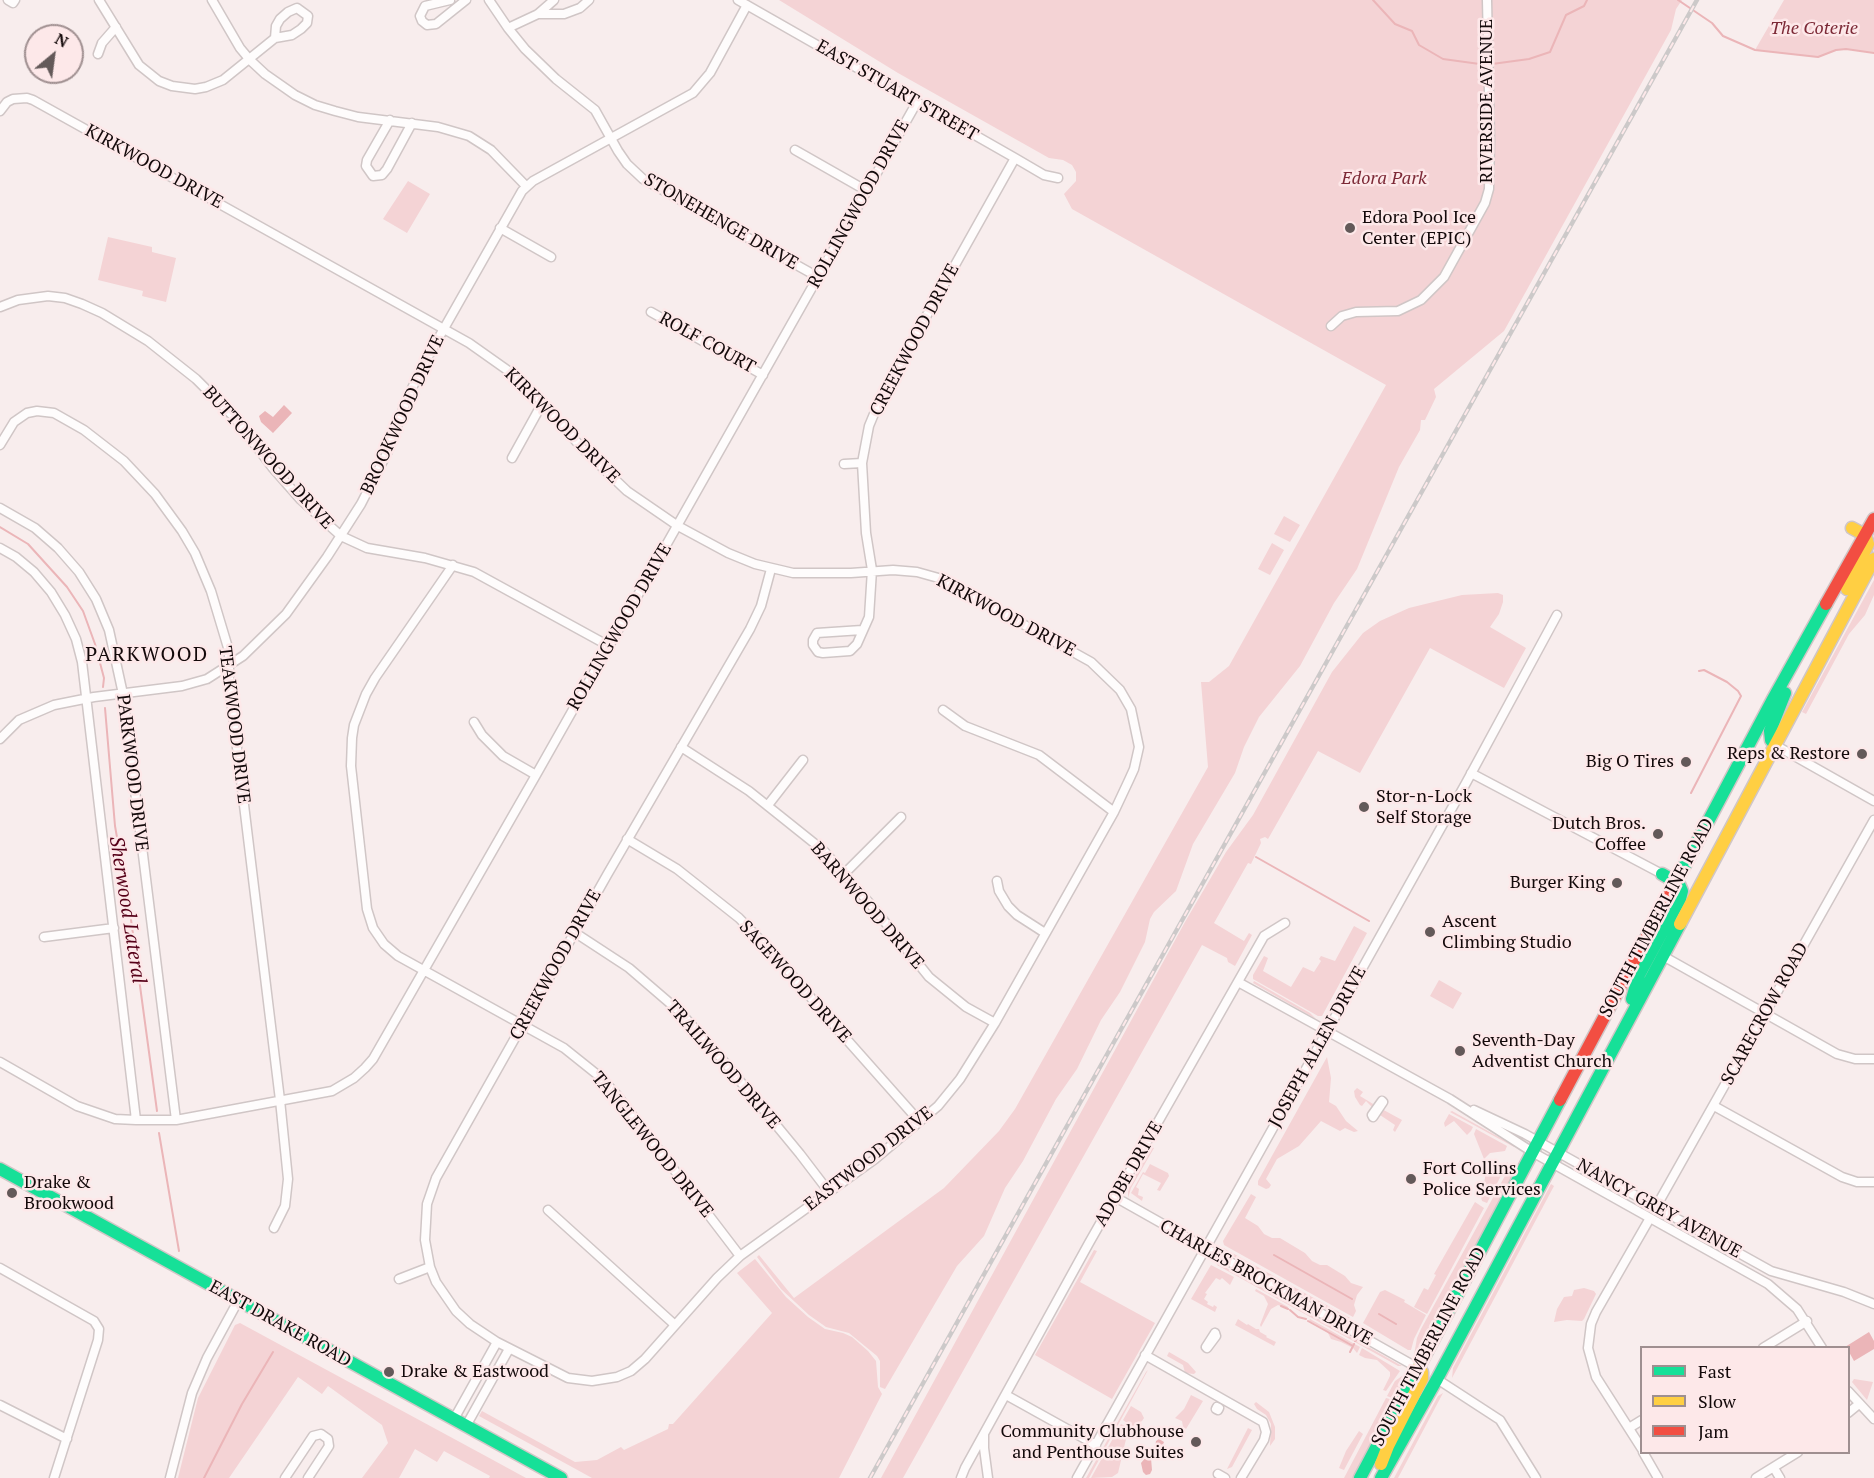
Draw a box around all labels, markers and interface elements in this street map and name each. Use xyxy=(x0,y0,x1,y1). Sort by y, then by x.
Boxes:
park label: The Coterie xyxy=(1770,18,1858,40)
street label: RIVERSIDE AVENUE xyxy=(1476,19,1498,183)
north arrow xyxy=(24,24,84,84)
text: N xyxy=(51,27,72,53)
street label: EAST STUART STREET xyxy=(812,36,982,146)
street label: ROLLINGWOOD DRIVE xyxy=(804,116,914,292)
street label: KIRKWOOD DRIVE xyxy=(81,120,227,214)
park label: Edora Park xyxy=(1341,168,1427,190)
street label: STONEHENGE DRIVE xyxy=(640,169,802,275)
place label: Edora Pool Ice Center (EPIC) xyxy=(1362,207,1476,250)
marker: Edora Pool Ice Center (EPIC) xyxy=(1343,221,1357,235)
street label: CREEKWOOD DRIVE xyxy=(866,260,964,420)
street label: ROLF COURT xyxy=(655,308,759,378)
street label: BROOKWOOD DRIVE xyxy=(357,332,449,498)
street label: KIRKWOOD DRIVE xyxy=(500,364,624,488)
street label: BUTTONWOOD DRIVE xyxy=(198,382,338,534)
street label: ROLLINGWOOD DRIVE xyxy=(563,540,677,714)
street label: KIRKWOOD DRIVE xyxy=(933,570,1079,662)
district label: PARKWOOD xyxy=(85,643,209,667)
street label: TEAKWOOD DRIVE xyxy=(214,645,254,805)
street label: PARKWOOD DRIVE xyxy=(112,693,152,853)
place label: Reps & Restore xyxy=(1727,743,1850,765)
marker: Reps & Restore xyxy=(1855,747,1869,761)
place label: Big O Tires xyxy=(1586,751,1674,773)
marker: Big O Tires xyxy=(1679,755,1693,769)
place label: Stor-n-Lock Self Storage xyxy=(1376,786,1472,828)
marker: Stor-n-Lock Self Storage xyxy=(1357,800,1371,814)
place label: Dutch Bros. Coffee xyxy=(1552,813,1646,856)
street label: SOUTH TIMBERLINE ROAD xyxy=(1595,815,1719,1021)
marker: Dutch Bros. Coffee xyxy=(1651,827,1665,841)
water label: Sherwood Lateral xyxy=(103,835,151,985)
street label: BARNWOOD DRIVE xyxy=(806,838,928,974)
place label: Burger King xyxy=(1510,872,1605,894)
marker: Burger King xyxy=(1610,876,1624,890)
street label: CREEKWOOD DRIVE xyxy=(506,886,606,1044)
place label: Ascent Climbing Studio xyxy=(1442,911,1572,954)
street label: SAGEWOOD DRIVE xyxy=(734,916,856,1048)
marker: Ascent Climbing Studio xyxy=(1423,925,1437,939)
street label: SCARECROW ROAD xyxy=(1717,939,1813,1089)
street label: JOSEPH ALLEN DRIVE xyxy=(1265,963,1371,1131)
street label: TRAILWOOD DRIVE xyxy=(661,996,785,1134)
place label: Seventh-Day Adventist Church xyxy=(1472,1030,1612,1072)
marker: Seventh-Day Adventist Church xyxy=(1453,1044,1467,1058)
street label: TANGLEWOOD DRIVE xyxy=(587,1068,717,1222)
street label: EASTWOOD DRIVE xyxy=(801,1102,937,1216)
street label: ADOBE DRIVE xyxy=(1090,1118,1168,1230)
street label: NANCY GREY AVENUE xyxy=(1573,1155,1745,1263)
place label: Fort Collins Police Services xyxy=(1423,1158,1541,1200)
place label: Drake & Brookwood xyxy=(24,1172,114,1214)
marker: Fort Collins Police Services xyxy=(1404,1172,1418,1186)
marker: Drake & Brookwood xyxy=(5,1186,19,1200)
street label: CHARLES BROCKMAN DRIVE xyxy=(1156,1215,1376,1351)
street label: SOUTH TIMBERLINE ROAD xyxy=(1367,1244,1491,1450)
street label: EAST DRAKE ROAD xyxy=(205,1276,355,1372)
legend xyxy=(1640,1346,1850,1454)
text: Fast xyxy=(1698,1359,1731,1383)
place label: Drake & Eastwood xyxy=(401,1361,549,1383)
marker: Drake & Eastwood xyxy=(382,1365,396,1379)
text: Slow xyxy=(1698,1389,1736,1413)
text: Jam xyxy=(1698,1419,1729,1443)
place label: Community Clubhouse and Penthouse Suites xyxy=(1000,1421,1184,1464)
marker: Community Clubhouse and Penthouse Suites xyxy=(1189,1435,1203,1449)

